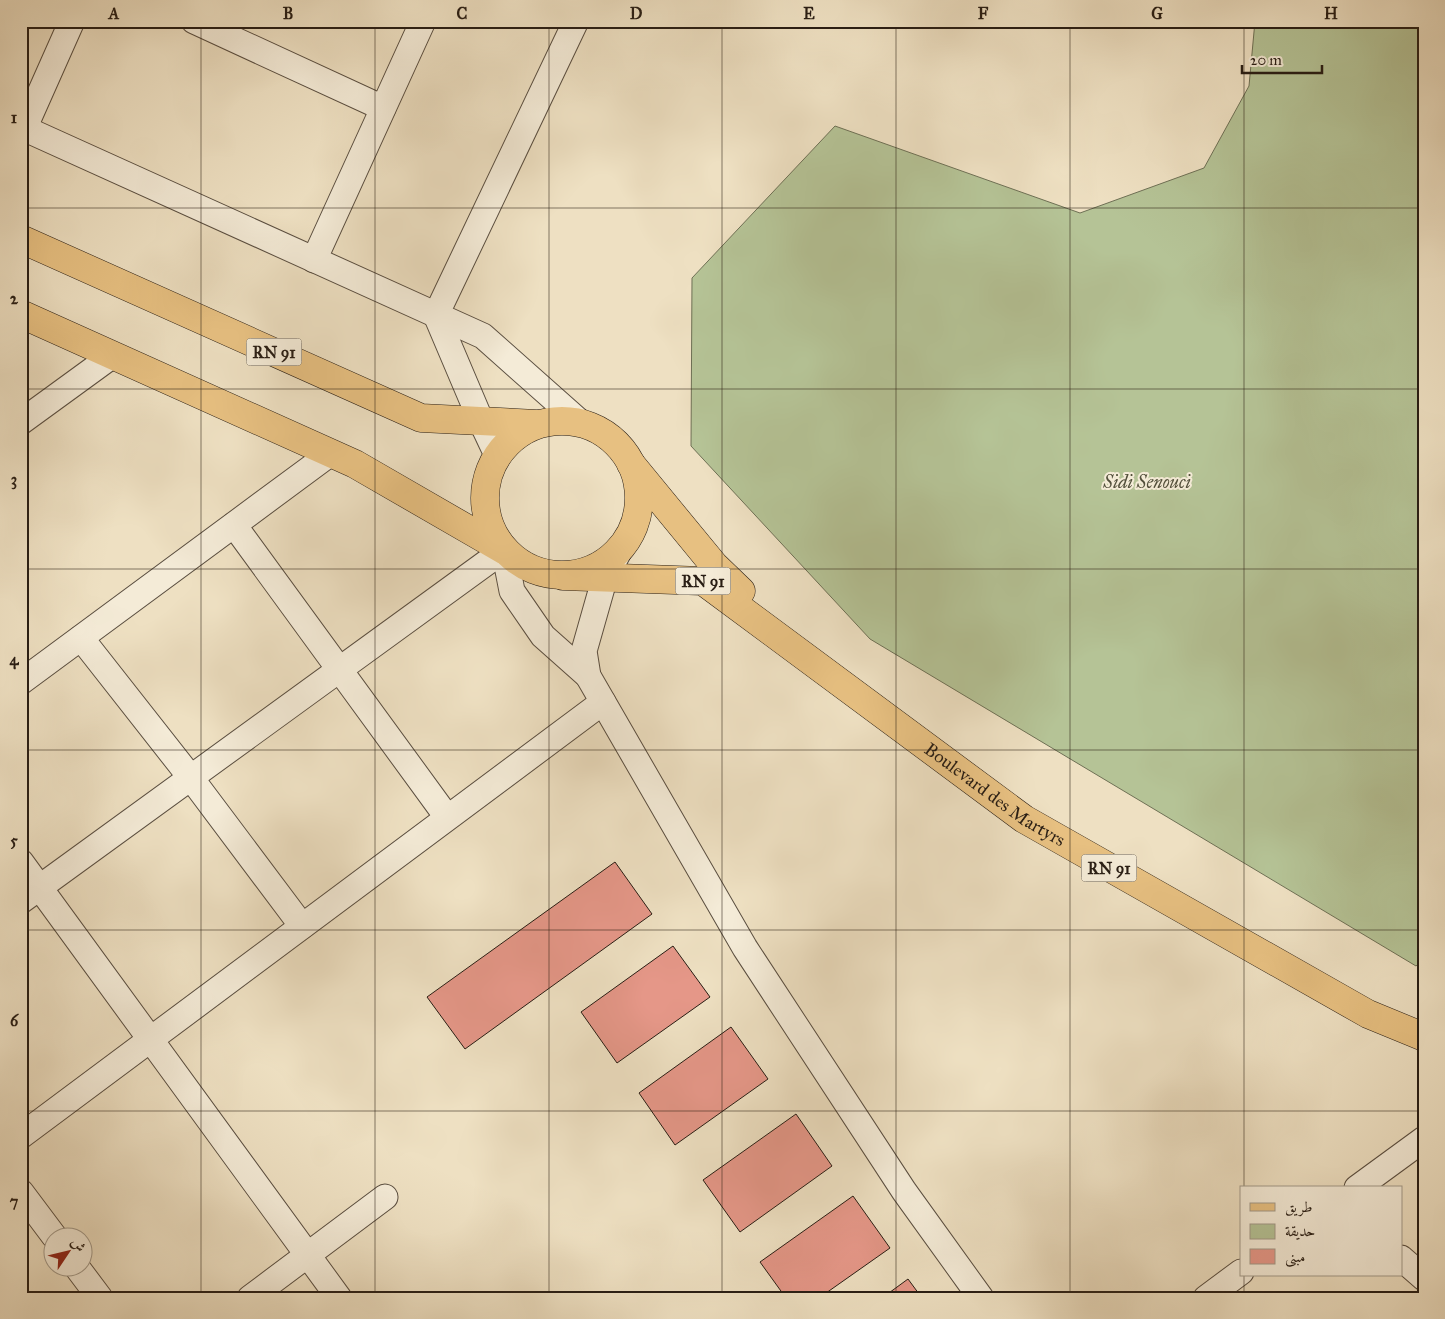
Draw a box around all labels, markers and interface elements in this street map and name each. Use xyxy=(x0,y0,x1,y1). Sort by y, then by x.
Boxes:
text: A xyxy=(108,4,120,23)
text: B xyxy=(283,4,293,23)
text: C xyxy=(457,4,468,23)
text: D xyxy=(630,4,643,23)
text: E xyxy=(803,4,815,23)
text: F xyxy=(978,4,989,23)
text: G xyxy=(1151,4,1163,23)
text: H xyxy=(1324,4,1338,23)
scale bar xyxy=(1242,42,1322,74)
text: 20 m xyxy=(1250,51,1282,69)
text: 1 xyxy=(11,108,18,127)
text: 2 xyxy=(10,289,19,308)
road number: RN 91 xyxy=(246,338,302,366)
text: 3 xyxy=(11,470,17,490)
park label: Sidi Senouci xyxy=(1102,471,1191,493)
road number: RN 91 xyxy=(676,568,730,594)
text: 4 xyxy=(10,650,20,670)
street label: Boulevard des Martyrs xyxy=(920,738,1069,851)
text: 5 xyxy=(10,831,18,850)
road number: RN 91 xyxy=(1082,854,1136,881)
text: 6 xyxy=(10,1011,19,1030)
legend xyxy=(1240,1186,1402,1276)
text: 7 xyxy=(10,1192,19,1211)
text: طريق xyxy=(1285,1198,1312,1217)
text: حديقة xyxy=(1285,1222,1315,1240)
north arrow xyxy=(42,1226,92,1276)
text: ش xyxy=(67,1234,89,1255)
text: مبنى xyxy=(1285,1248,1305,1268)

